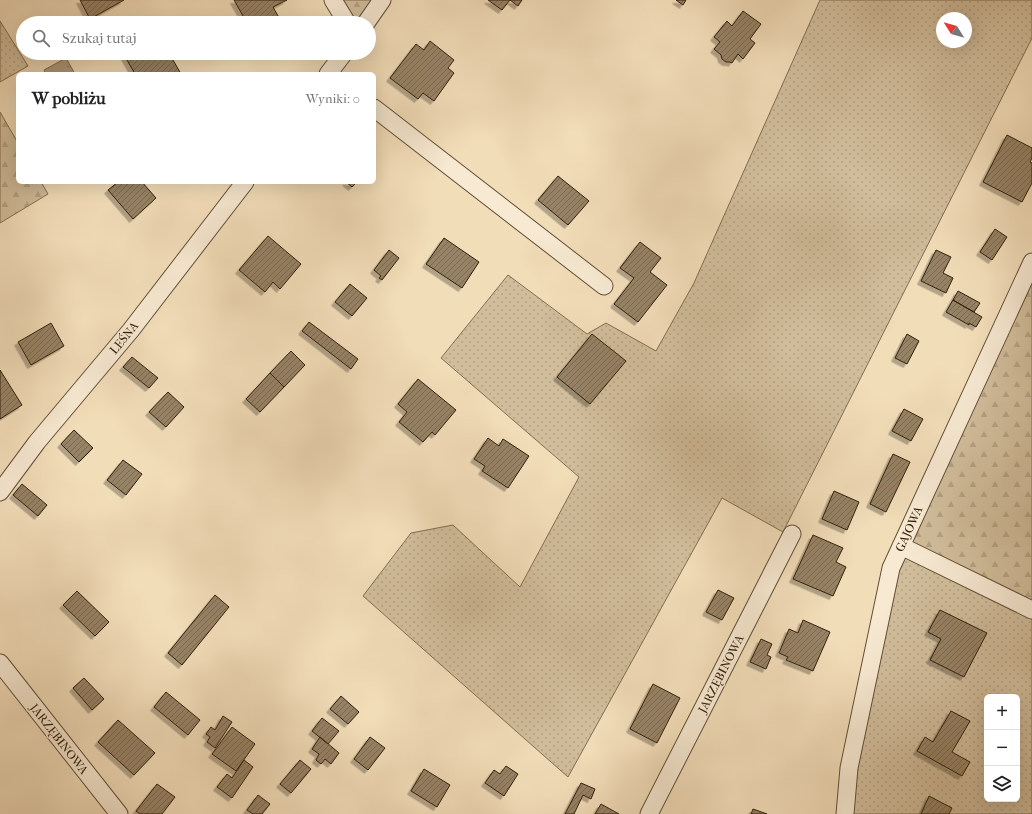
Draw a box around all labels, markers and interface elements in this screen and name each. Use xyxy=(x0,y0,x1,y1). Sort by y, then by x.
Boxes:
north arrow xyxy=(936,12,972,48)
search box xyxy=(16,16,376,60)
icon: search xyxy=(30,27,52,49)
text: Szukaj tutaj xyxy=(62,29,136,47)
text: W pobliżu xyxy=(32,88,106,108)
text: Wyniki: 0 xyxy=(306,91,360,106)
street label: LEŚNA xyxy=(106,318,141,357)
street label: GAJOWA xyxy=(892,504,926,554)
street label: JARZĘBINOWA xyxy=(695,632,747,716)
map controls xyxy=(984,694,1020,802)
button: + xyxy=(984,694,1020,730)
street label: JARZĘBINOWA xyxy=(26,700,91,777)
button: − xyxy=(984,730,1020,766)
button: layers xyxy=(984,766,1020,802)

